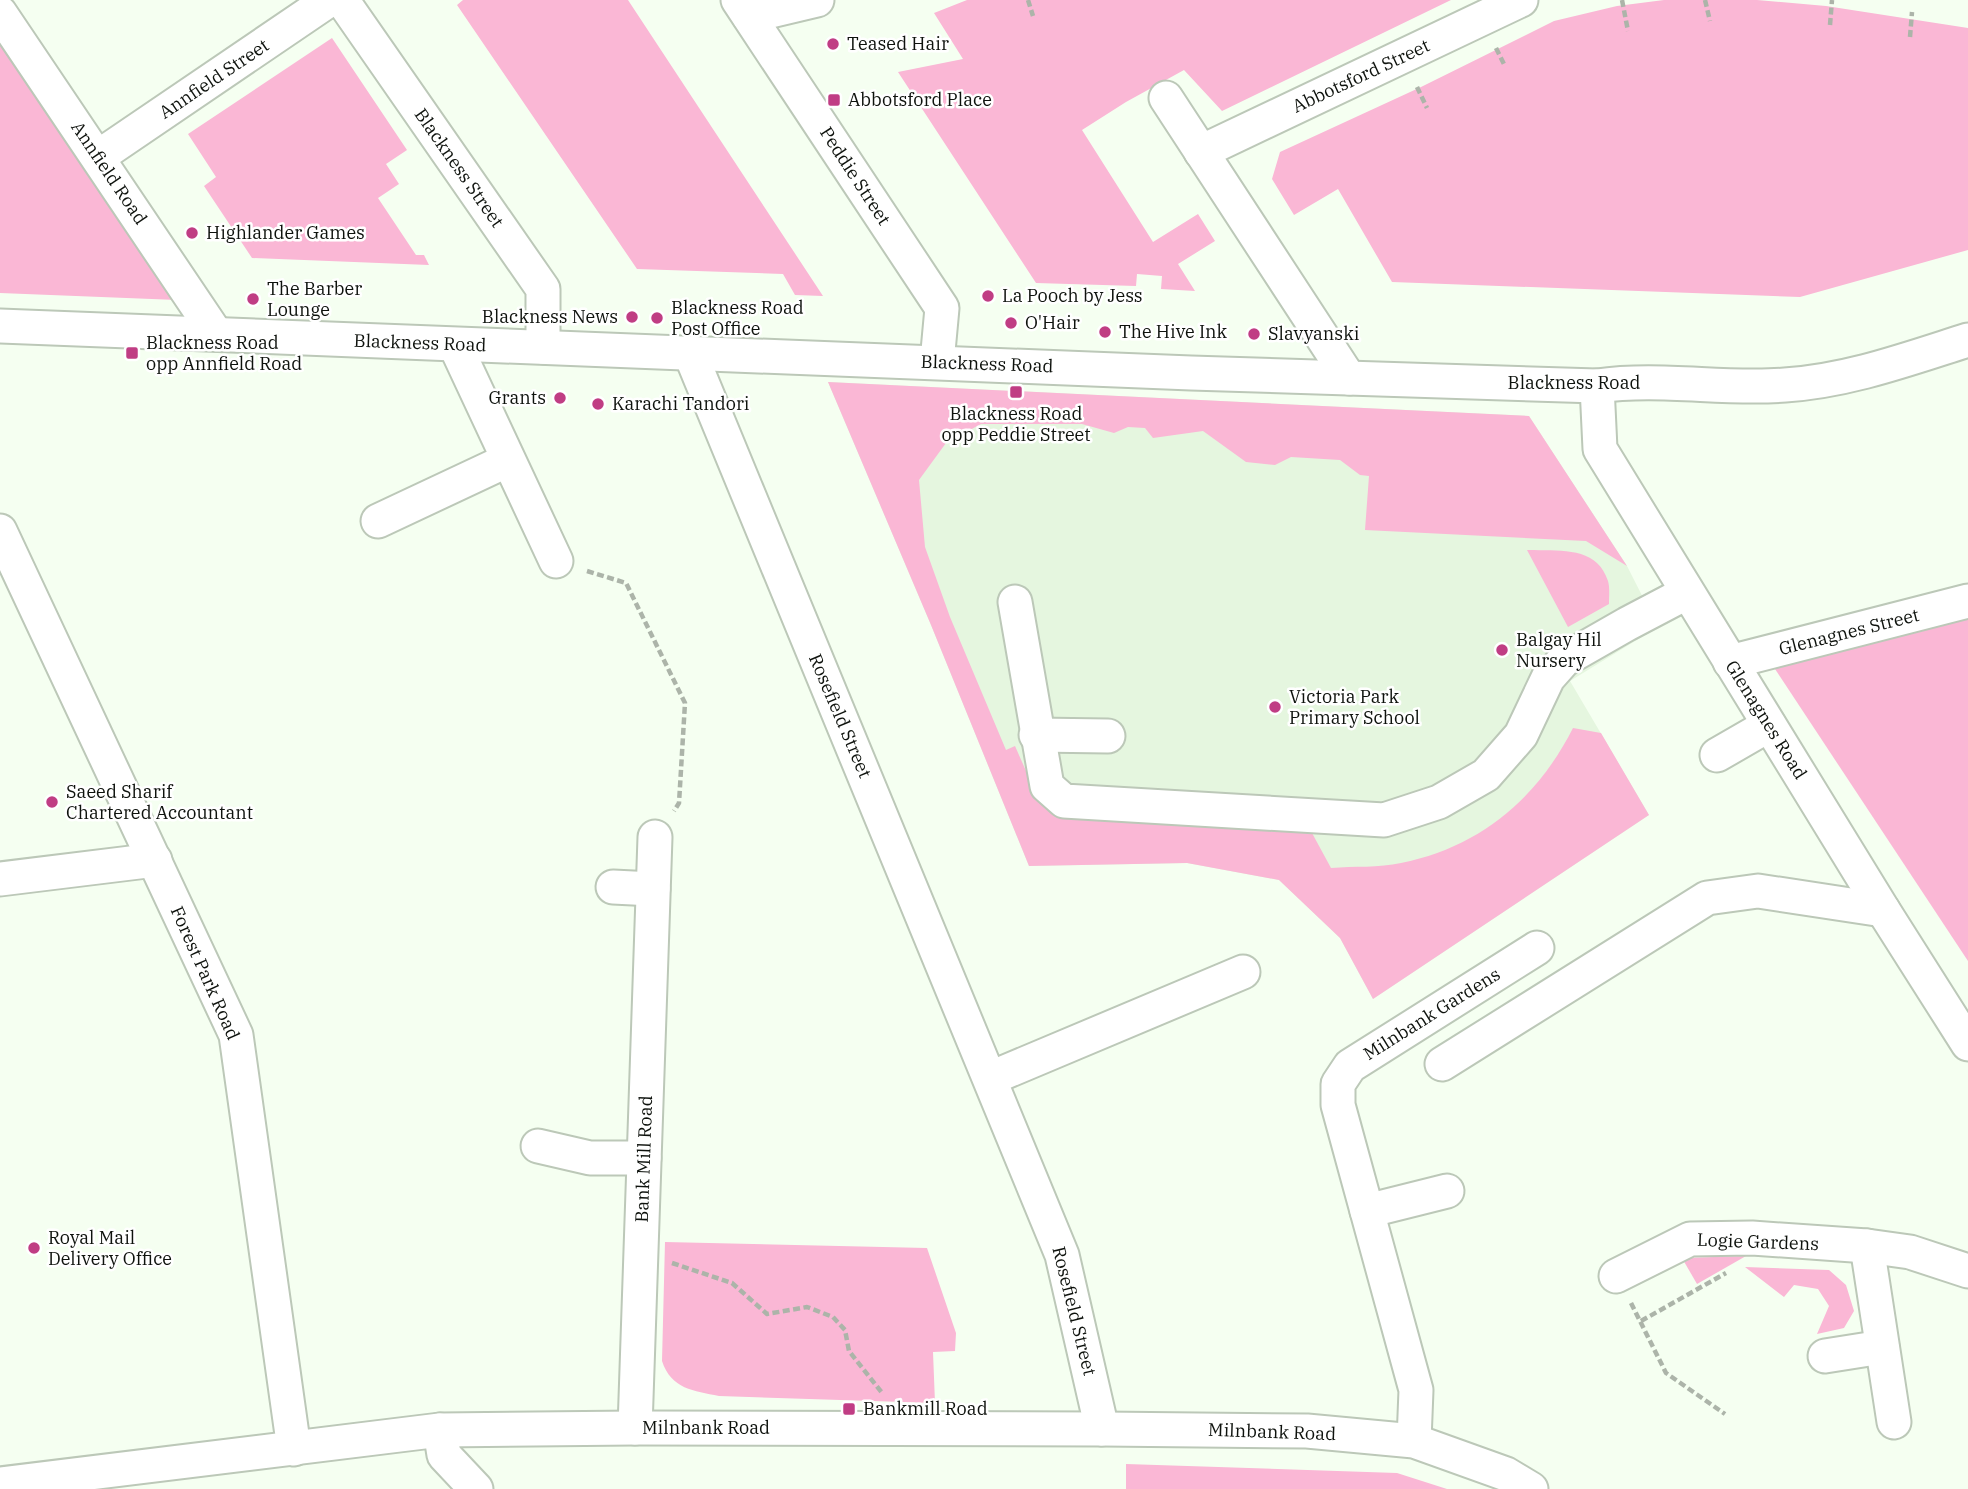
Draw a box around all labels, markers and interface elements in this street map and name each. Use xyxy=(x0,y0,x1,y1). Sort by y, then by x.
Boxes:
place label: Teased Hair xyxy=(847,32,949,55)
street label: Annfield Street xyxy=(154,33,273,124)
street label: Abbotsford Street xyxy=(1288,34,1433,117)
marker: Teased Hair xyxy=(825,36,841,52)
place label: Abbotsford Place xyxy=(848,88,992,111)
marker: Abbotsford Place xyxy=(826,92,842,108)
street label: Blackness Street xyxy=(410,104,509,232)
street label: Annfield Road xyxy=(66,117,152,229)
street label: Peddie Street xyxy=(815,122,896,229)
place label: Highlander Games xyxy=(206,221,365,244)
marker: Highlander Games xyxy=(184,225,200,241)
place label: The Barber Lounge xyxy=(267,277,362,321)
place label: La Pooch by Jess xyxy=(1002,284,1143,307)
marker: La Pooch by Jess xyxy=(980,288,996,304)
marker: The Barber Lounge xyxy=(245,291,261,307)
place label: Blackness Road Post Office xyxy=(671,296,804,340)
place label: Blackness News xyxy=(482,305,618,328)
marker: Blackness News xyxy=(624,309,640,325)
marker: Blackness Road Post Office xyxy=(649,310,665,326)
place label: O'Hair xyxy=(1025,311,1080,334)
marker: O'Hair xyxy=(1003,315,1019,331)
place label: The Hive Ink xyxy=(1119,320,1228,343)
place label: Slavyanski xyxy=(1268,322,1360,345)
marker: The Hive Ink xyxy=(1097,324,1113,340)
marker: Slavyanski xyxy=(1246,326,1262,342)
street label: Blackness Road xyxy=(353,329,487,356)
place label: Blackness Road opp Annfield Road xyxy=(146,331,302,375)
marker: Blackness Road opp Annfield Road xyxy=(124,345,140,361)
street label: Blackness Road xyxy=(920,350,1054,377)
street label: Blackness Road xyxy=(1508,371,1640,394)
marker: Blackness Road opp Peddie Street xyxy=(1008,384,1024,400)
place label: Grants xyxy=(489,386,546,409)
marker: Grants xyxy=(552,390,568,406)
place label: Karachi Tandori xyxy=(612,392,750,415)
marker: Karachi Tandori xyxy=(590,396,606,412)
place label: Blackness Road opp Peddie Street xyxy=(941,402,1091,446)
street label: Glenagnes Street xyxy=(1776,603,1921,660)
place label: Balgay Hil Nursery xyxy=(1516,628,1602,672)
marker: Balgay Hil Nursery xyxy=(1494,642,1510,658)
street label: Rosefield Street xyxy=(804,650,877,781)
street label: Glenagnes Road xyxy=(1721,656,1812,784)
place label: Victoria Park Primary School xyxy=(1289,685,1420,729)
marker: Victoria Park Primary School xyxy=(1267,699,1283,715)
place label: Saeed Sharif Chartered Accountant xyxy=(66,780,253,824)
marker: Saeed Sharif Chartered Accountant xyxy=(44,794,60,810)
street label: Forest Park Road xyxy=(166,902,245,1043)
street label: Milnbank Gardens xyxy=(1359,962,1504,1065)
street label: Bank Mill Road xyxy=(630,1095,657,1223)
place label: Royal Mail Delivery Office xyxy=(48,1226,172,1270)
street label: Logie Gardens xyxy=(1697,1228,1819,1255)
marker: Royal Mail Delivery Office xyxy=(26,1240,42,1256)
street label: Rosefield Street xyxy=(1047,1244,1102,1378)
place label: Bankmill Road xyxy=(863,1397,988,1420)
marker: Bankmill Road xyxy=(841,1401,857,1417)
street label: Milnbank Road xyxy=(642,1416,770,1439)
street label: Milnbank Road xyxy=(1208,1418,1337,1445)

